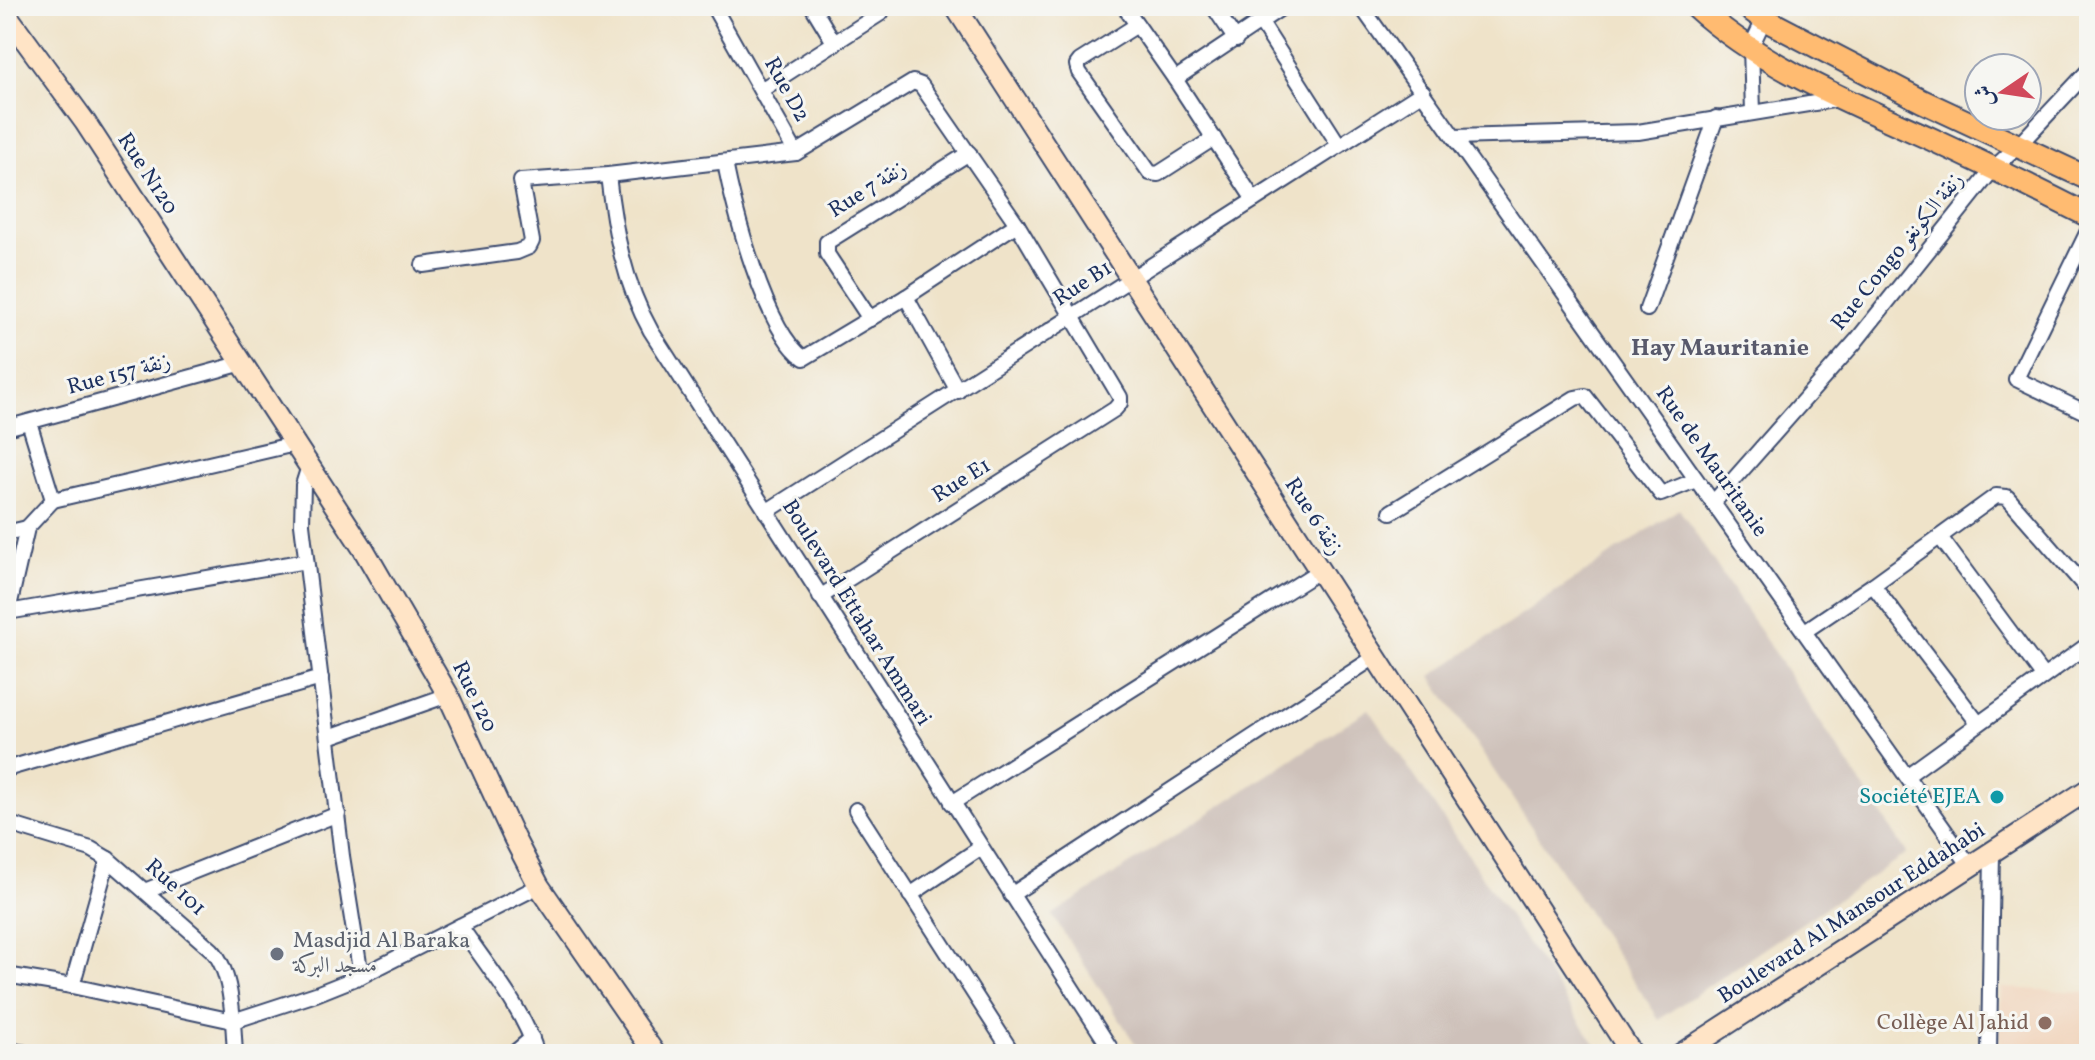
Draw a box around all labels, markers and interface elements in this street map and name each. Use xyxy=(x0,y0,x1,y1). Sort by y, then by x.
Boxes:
street label: Rue D2 xyxy=(755,52,817,128)
north arrow xyxy=(1963,52,2043,132)
text: ش xyxy=(1968,82,2004,110)
street label: Rue N120 xyxy=(109,127,185,221)
street label: Rue 7 زنقة xyxy=(823,154,913,226)
street label: Rue Congo زنقة الكونغو xyxy=(1824,166,1972,338)
street label: Rue B1 xyxy=(1047,253,1119,315)
district label: Hay Mauritanie xyxy=(1631,332,1809,366)
street label: Rue 157 زنقة xyxy=(64,346,174,404)
street label: Rue de Mauritanie xyxy=(1647,380,1775,544)
street label: Rue E1 xyxy=(927,451,997,511)
street label: Rue 6 زنقة xyxy=(1276,472,1350,562)
street label: Boulevard Ettahar Ammari xyxy=(774,494,938,732)
street label: Rue 120 xyxy=(443,656,505,738)
place label: Société EJEA xyxy=(1859,782,1981,813)
marker: Société EJEA xyxy=(1988,788,2006,806)
street label: Boulevard Al Mansour Eddahabi xyxy=(1712,816,1992,1012)
street label: Rue 101 xyxy=(138,852,212,924)
place label: Masdjid Al Baraka مسجد البركة xyxy=(292,926,470,982)
marker: Masdjid Al Baraka مسجد البركة xyxy=(268,945,286,963)
place label: Collège Al Jahid xyxy=(1877,1008,2029,1039)
marker: Collège Al Jahid xyxy=(2036,1014,2054,1032)

